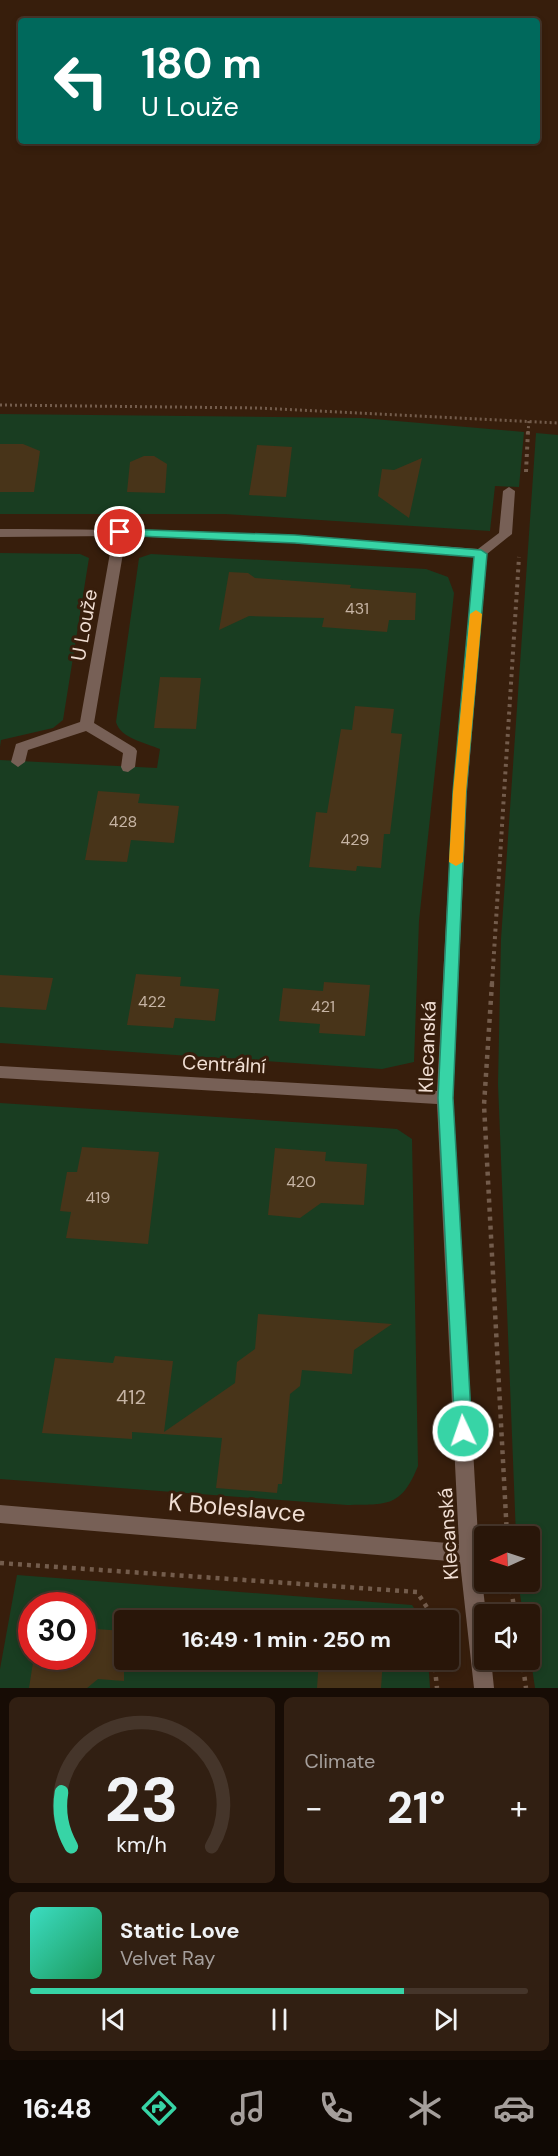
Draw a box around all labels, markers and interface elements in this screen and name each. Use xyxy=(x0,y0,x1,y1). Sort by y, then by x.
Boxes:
text: 180 m xyxy=(141,36,262,91)
icon: left xyxy=(42,42,120,120)
text: U Louže xyxy=(141,89,239,124)
pin xyxy=(94,506,145,557)
icon: arrive xyxy=(103,515,136,548)
street label: U Louže xyxy=(65,587,103,663)
house number: 431 xyxy=(345,598,369,619)
house number: 428 xyxy=(109,811,137,832)
house number: 429 xyxy=(341,829,369,850)
house number: 422 xyxy=(138,991,166,1012)
house number: 421 xyxy=(311,996,335,1017)
street label: Klecanská xyxy=(412,1000,442,1094)
street label: Centrální xyxy=(182,1049,267,1079)
house number: 420 xyxy=(286,1171,316,1192)
house number: 419 xyxy=(86,1187,110,1208)
house number: 412 xyxy=(116,1384,146,1410)
position arrow xyxy=(431,1399,495,1463)
street label: K Boleslavce xyxy=(167,1486,307,1529)
street label: Klecanská xyxy=(432,1487,464,1581)
north arrow xyxy=(474,1526,540,1592)
map controls xyxy=(474,1526,540,1670)
speed limit sign: 30 xyxy=(18,1592,96,1670)
button: sound xyxy=(474,1604,540,1670)
text: 16:49 · 1 min · 250 m xyxy=(182,1625,391,1654)
text: Climate xyxy=(305,1748,375,1774)
text: 23 xyxy=(105,1759,179,1840)
text: 21° xyxy=(387,1778,446,1837)
text: − xyxy=(305,1786,323,1829)
text: + xyxy=(510,1786,528,1829)
text: km/h xyxy=(116,1831,167,1859)
text: Static Love xyxy=(120,1916,240,1945)
text: Velvet Ray xyxy=(120,1945,215,1971)
icon: previous xyxy=(97,2003,130,2036)
icon: pause xyxy=(263,2003,296,2036)
icon: next xyxy=(429,2003,462,2036)
icon: directions xyxy=(138,2087,180,2129)
icon: music xyxy=(227,2087,269,2129)
icon: phone xyxy=(315,2087,357,2129)
icon: climate xyxy=(404,2087,446,2129)
icon: car xyxy=(493,2087,535,2129)
text: 16:48 xyxy=(23,2091,92,2126)

